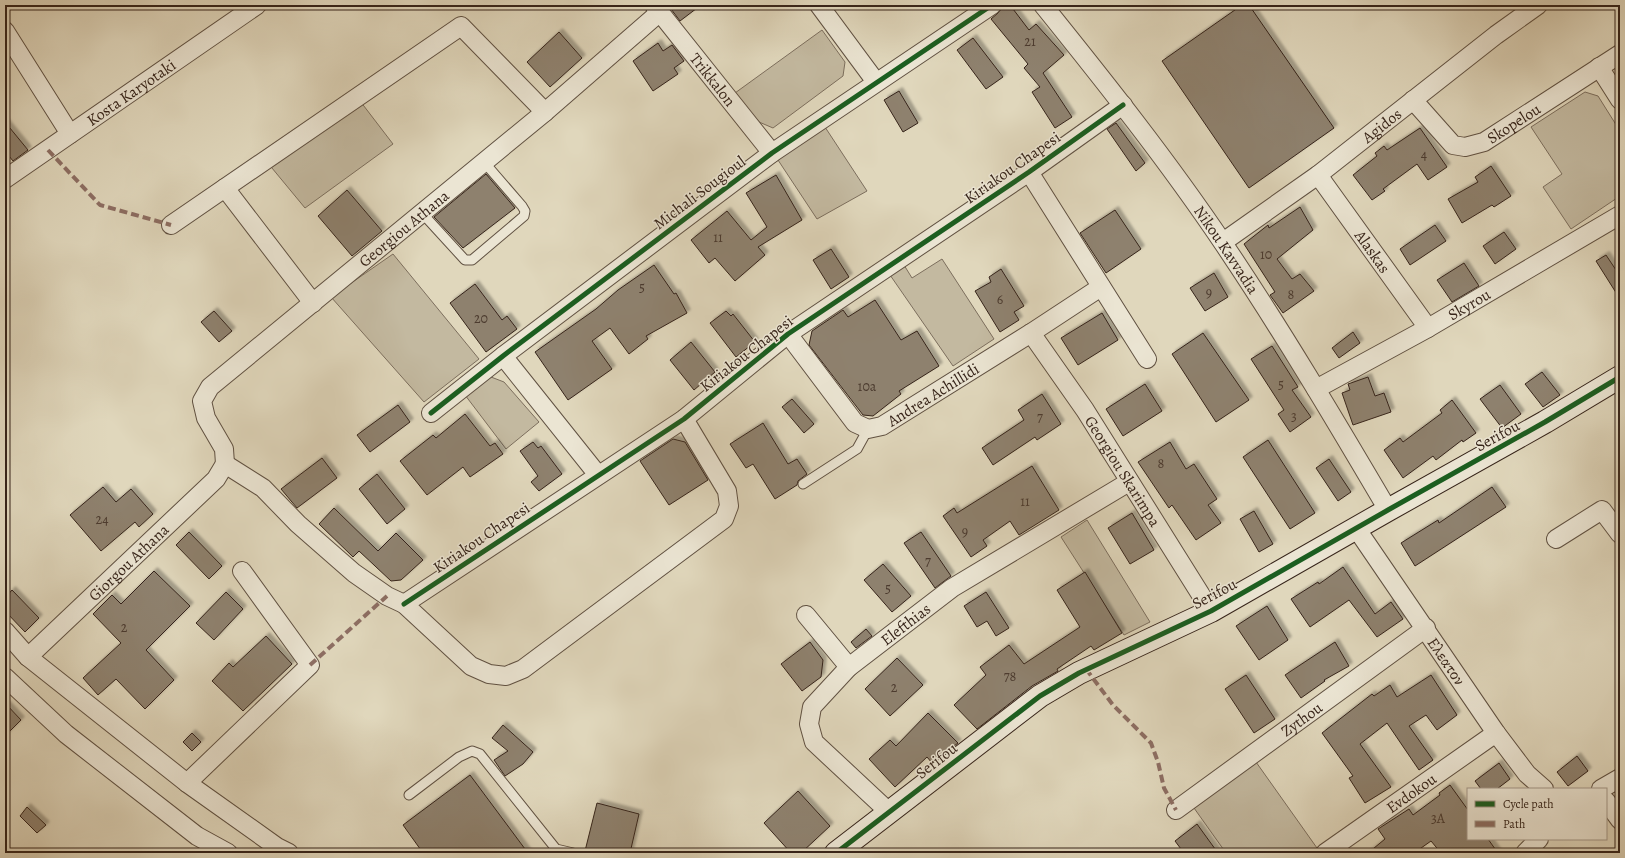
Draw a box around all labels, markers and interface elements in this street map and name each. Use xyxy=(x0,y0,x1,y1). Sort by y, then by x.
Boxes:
house number: 21 xyxy=(1024,32,1036,51)
street label: Trikkalon xyxy=(684,49,741,111)
street label: Kosta Karyotaki xyxy=(83,54,180,131)
street label: Skopelou xyxy=(1483,98,1545,149)
street label: Agidos xyxy=(1357,103,1407,149)
street label: Kiriakou Chapesi xyxy=(960,126,1065,209)
house number: 4 xyxy=(1421,145,1427,164)
street label: Michali Sougioul xyxy=(649,151,750,235)
street label: Georgiou Athana xyxy=(354,185,455,272)
street label: Nikou Kavvadia xyxy=(1188,201,1264,299)
street label: Alaskas xyxy=(1348,225,1395,278)
house number: 11 xyxy=(713,228,723,247)
house number: 10 xyxy=(1260,245,1272,264)
house number: 5 xyxy=(639,278,645,297)
house number: 9 xyxy=(1206,283,1212,302)
street label: Skyrou xyxy=(1444,283,1495,326)
house number: 8 xyxy=(1288,285,1295,304)
house number: 6 xyxy=(997,290,1003,309)
house number: 20 xyxy=(474,309,488,328)
street label: Kiriakou Chapesi xyxy=(695,310,798,397)
street label: Andrea Achillidi xyxy=(882,358,984,433)
house number: 5 xyxy=(1278,375,1284,394)
house number: 10a xyxy=(858,377,877,396)
house number: 3 xyxy=(1291,407,1297,426)
house number: 7 xyxy=(1037,408,1043,427)
street label: Georgiou Skarimpa xyxy=(1079,412,1166,532)
street label: Serifou xyxy=(1471,415,1524,457)
house number: 8 xyxy=(1158,454,1165,473)
house number: 11 xyxy=(1020,492,1030,511)
street label: Kiriakou Chapesi xyxy=(429,497,534,578)
house number: 24 xyxy=(96,510,109,529)
street label: Giorgou Athana xyxy=(84,519,175,606)
house number: 9 xyxy=(962,522,968,541)
house number: 7 xyxy=(925,552,931,571)
street label: Serifou xyxy=(1188,573,1241,615)
house number: 5 xyxy=(885,579,891,598)
street label: Elefthias xyxy=(876,598,936,651)
house number: 2 xyxy=(121,618,128,637)
street label: Ελεατον xyxy=(1422,633,1470,690)
house number: 78 xyxy=(1004,667,1017,686)
house number: 2 xyxy=(891,678,898,697)
street label: Zythou xyxy=(1277,697,1327,742)
street label: Serifou xyxy=(911,737,962,784)
street label: Evdokou xyxy=(1382,768,1441,819)
legend xyxy=(1467,788,1607,840)
text: Cycle path xyxy=(1503,796,1554,812)
house number: 3A xyxy=(1431,809,1446,828)
text: Path xyxy=(1503,816,1526,832)

